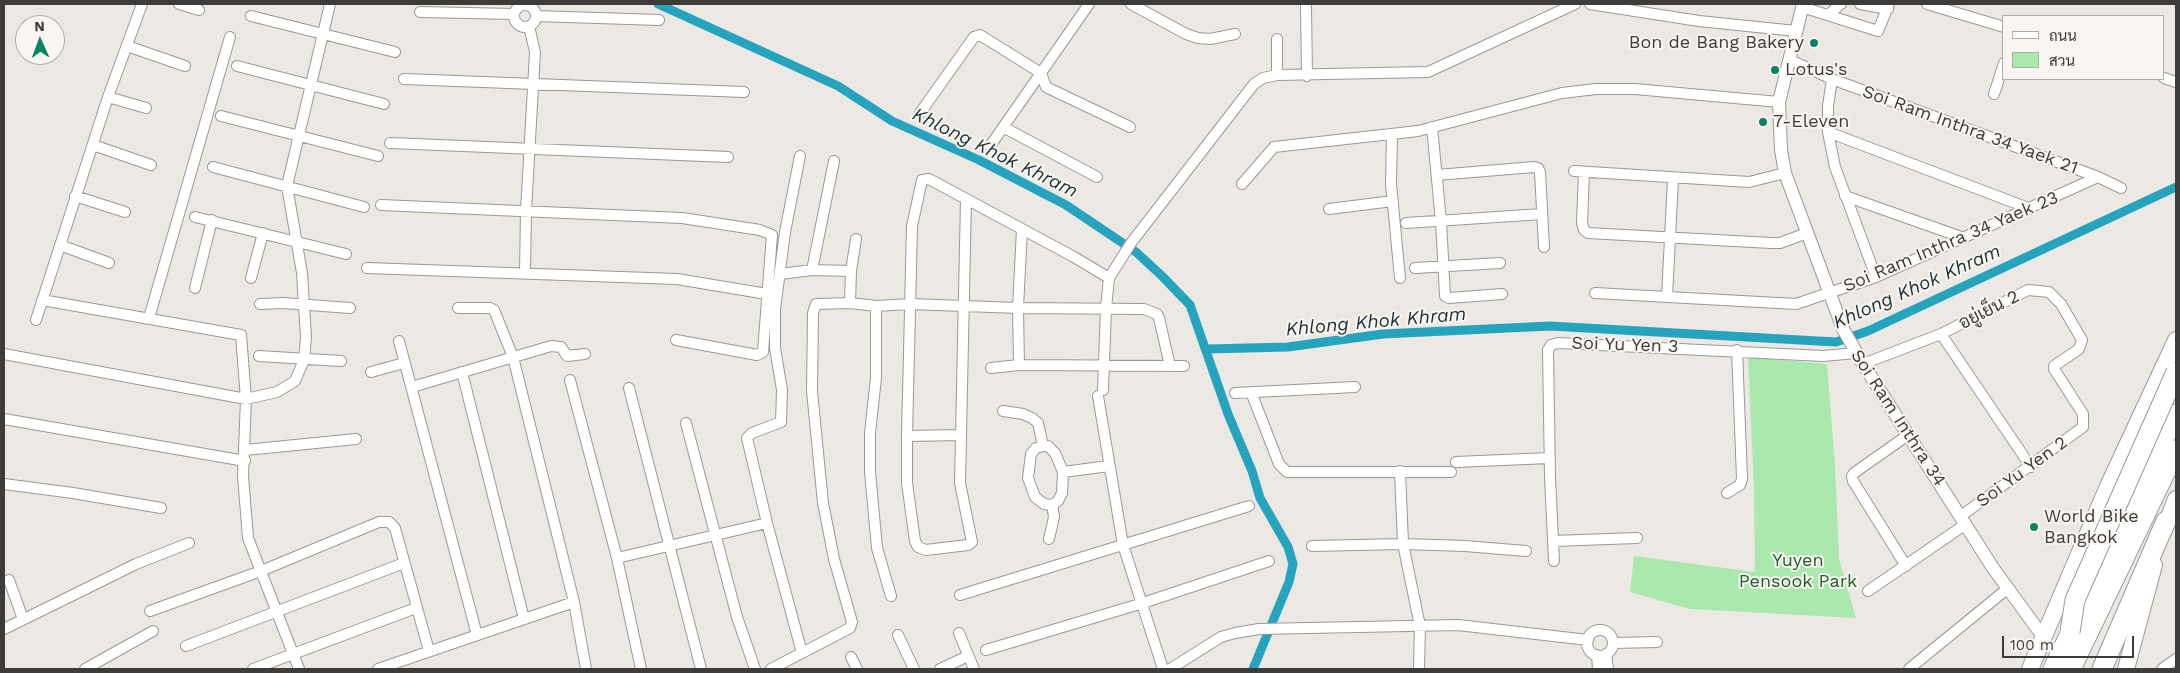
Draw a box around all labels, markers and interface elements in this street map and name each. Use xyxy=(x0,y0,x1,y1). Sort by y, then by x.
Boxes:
north arrow xyxy=(15,15,65,65)
legend xyxy=(2002,15,2165,80)
text: N xyxy=(34,18,45,34)
text: ถนน xyxy=(2049,27,2077,45)
place label: Bon de Bang Bakery xyxy=(1629,32,1804,54)
marker: Bon de Bang Bakery xyxy=(1808,37,1820,49)
text: สวน xyxy=(2049,52,2075,70)
place label: Lotus's xyxy=(1785,59,1848,81)
marker: Lotus's xyxy=(1769,64,1781,76)
street label: Soi Ram Inthra 34 Yaek 21 xyxy=(1859,81,2081,179)
water label: Khlong Khok Khram xyxy=(909,103,1081,203)
place label: 7-Eleven xyxy=(1773,111,1849,133)
marker: 7-Eleven xyxy=(1757,116,1769,128)
street label: Soi Ram Inthra 34 Yaek 23 xyxy=(1840,187,2062,297)
water label: Khlong Khok Khram xyxy=(1830,240,2004,334)
street label: อยู่เย็น 2 xyxy=(1955,286,2023,334)
water label: Khlong Khok Khram xyxy=(1285,303,1467,341)
street label: Soi Yu Yen 3 xyxy=(1571,332,1679,358)
street label: Soi Ram Inthra 34 xyxy=(1846,346,1950,490)
street label: Soi Yu Yen 2 xyxy=(1972,432,2072,512)
place label: World Bike Bangkok xyxy=(2044,506,2139,548)
marker: World Bike Bangkok xyxy=(2028,521,2040,533)
park label: Yuyen Pensook Park xyxy=(1739,550,1857,592)
scale bar xyxy=(2005,626,2138,658)
text: 100 m xyxy=(2010,636,2054,654)

